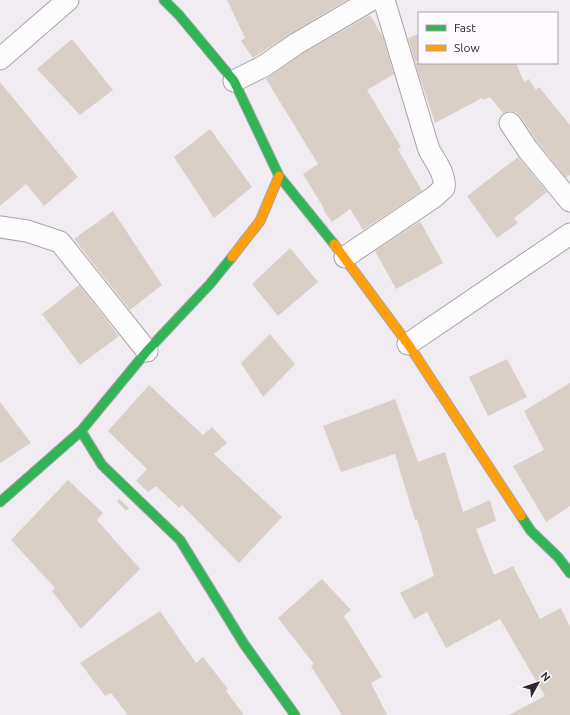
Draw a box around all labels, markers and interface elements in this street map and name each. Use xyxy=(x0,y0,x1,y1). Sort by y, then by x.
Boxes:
legend xyxy=(418,12,558,64)
text: Fast xyxy=(454,21,476,34)
text: Slow xyxy=(454,41,480,54)
north arrow xyxy=(518,663,558,703)
text: N xyxy=(538,670,553,684)

